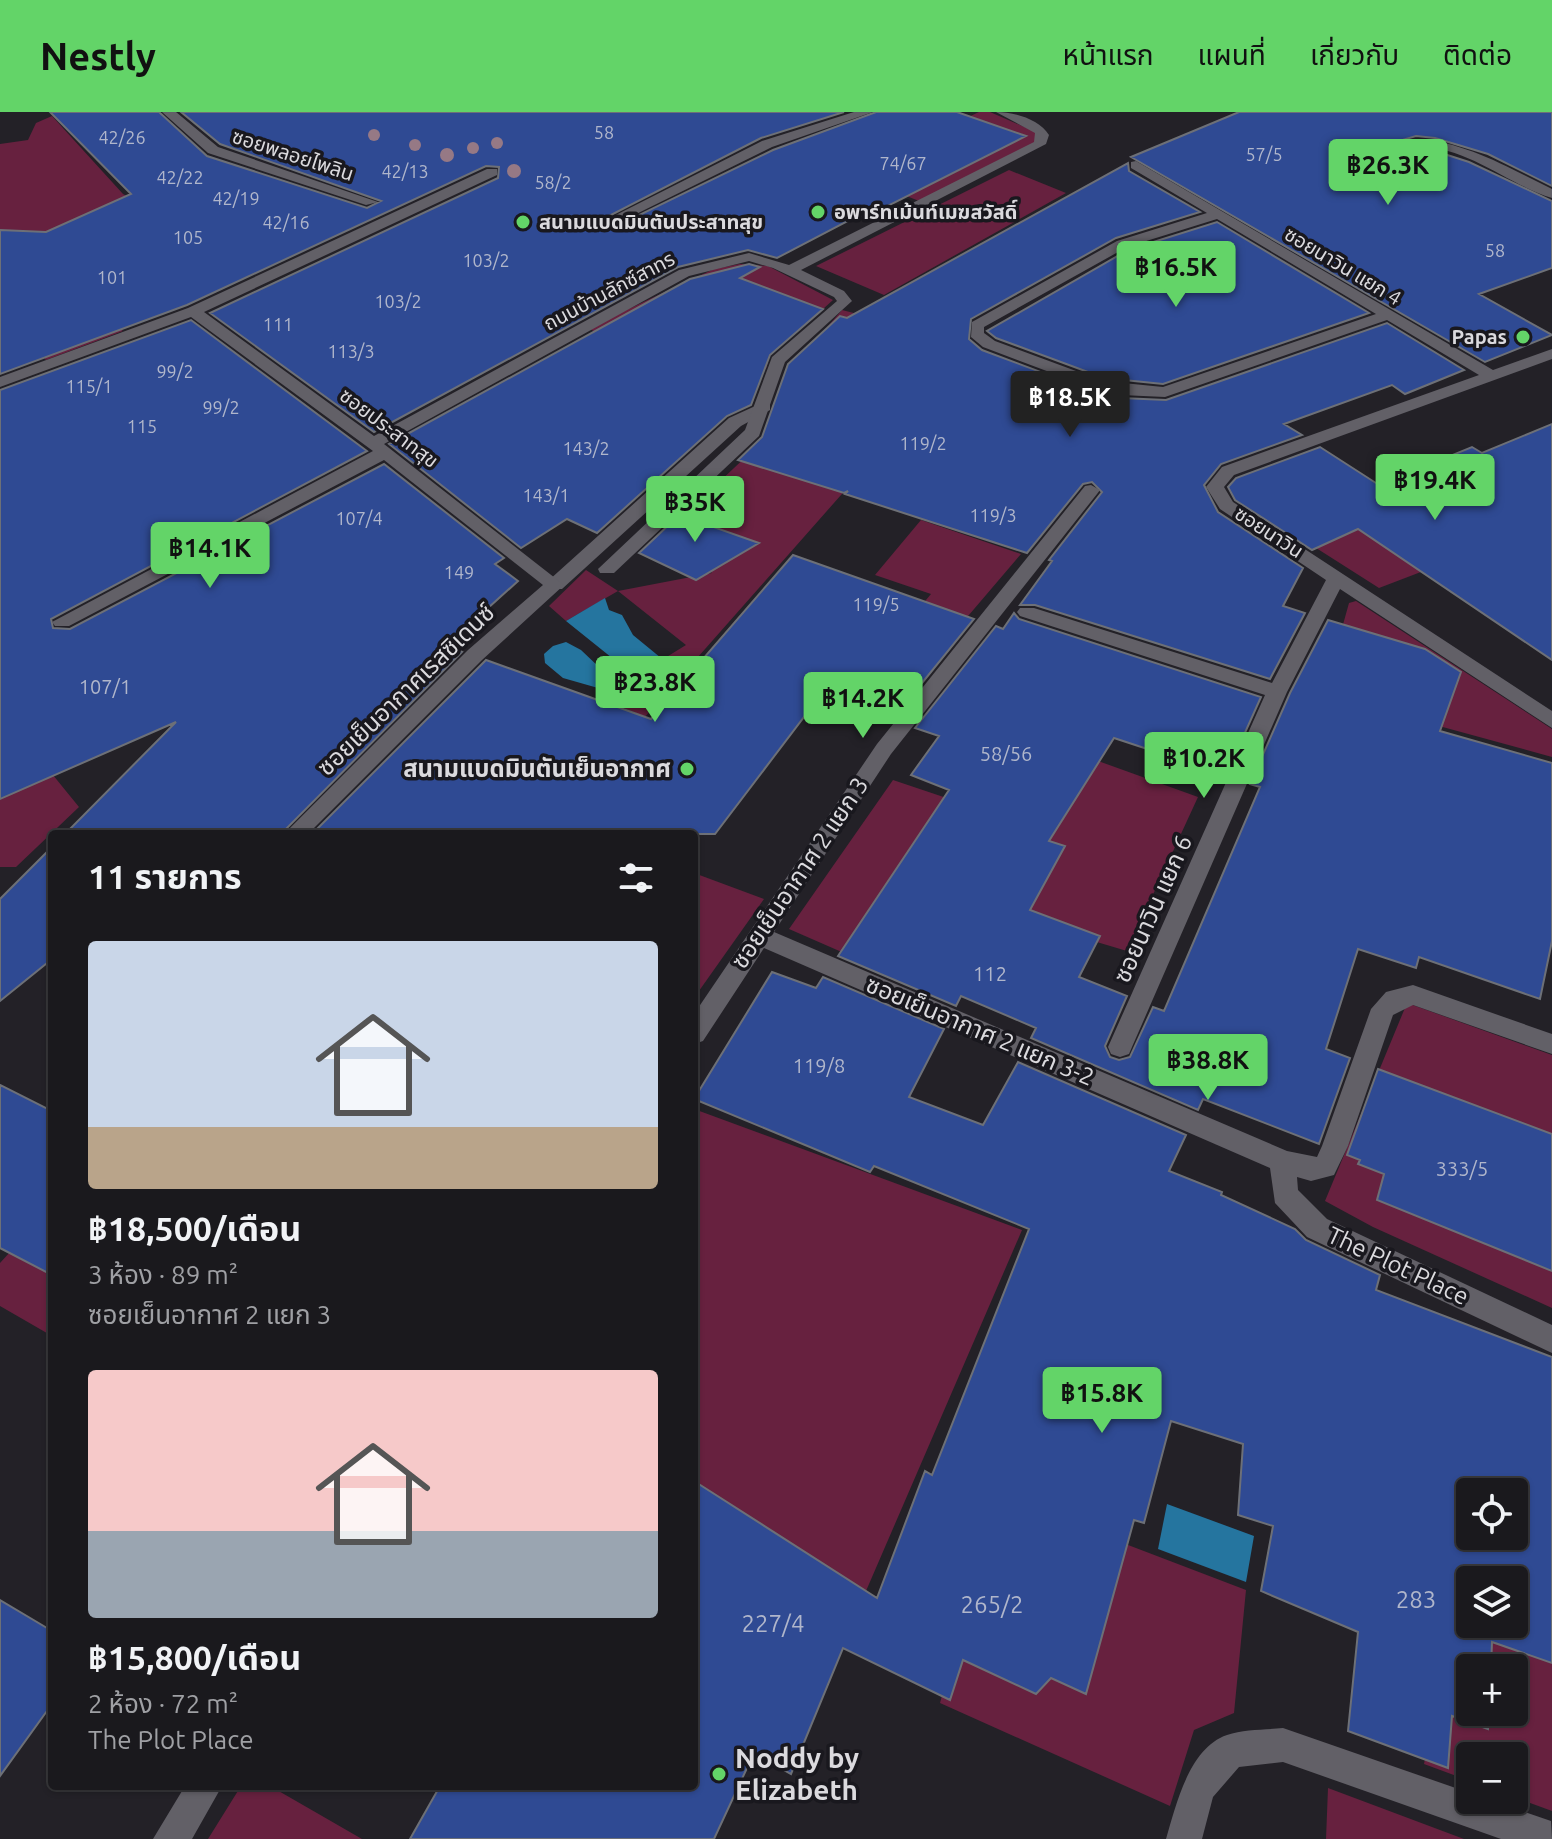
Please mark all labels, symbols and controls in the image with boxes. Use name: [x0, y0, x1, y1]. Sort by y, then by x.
text: Nestly: [40, 35, 156, 77]
text: หน้าแรก: [1063, 39, 1154, 70]
text: แผนที่: [1198, 39, 1266, 70]
text: เกี่ยวกับ: [1310, 39, 1399, 70]
text: ติดต่อ: [1443, 39, 1512, 70]
house number: 58: [594, 122, 614, 142]
street label: ซอยพลอยไพลิน: [229, 124, 357, 185]
house number: 42/26: [98, 127, 146, 147]
pin: ฿26.3K: [1323, 139, 1453, 207]
house number: 57/5: [1245, 144, 1283, 164]
text: ฿26.3K: [1347, 150, 1429, 179]
house number: 74/67: [879, 153, 927, 173]
house number: 42/13: [381, 161, 429, 181]
house number: 42/22: [156, 167, 204, 187]
house number: 58/2: [534, 172, 572, 192]
house number: 42/19: [212, 188, 260, 208]
place label: อพาร์ทเม้นท์เมฆสวัสดิ์: [834, 199, 1018, 223]
marker: อพาร์ทเม้นท์เมฆสวัสดิ์: [809, 203, 827, 221]
place label: สนามแบดมินตันประสาทสุข: [539, 210, 763, 234]
house number: 42/16: [262, 212, 310, 232]
marker: สนามแบดมินตันประสาทสุข: [514, 213, 532, 231]
street label: ซอยนาวิน แยก 4: [1281, 222, 1406, 309]
house number: 105: [173, 227, 203, 247]
house number: 58: [1485, 240, 1505, 260]
pin: ฿16.5K: [1111, 241, 1241, 309]
street label: ถนนบ้านลักซ์สาทร: [539, 246, 678, 335]
house number: 103/2: [462, 250, 510, 270]
text: ฿16.5K: [1135, 252, 1217, 281]
house number: 101: [97, 267, 127, 287]
house number: 103/2: [374, 291, 422, 311]
house number: 111: [263, 314, 293, 334]
place label: Papas: [1452, 325, 1507, 348]
marker: Papas: [1514, 328, 1532, 346]
house number: 113/3: [327, 341, 375, 361]
house number: 99/2: [156, 361, 194, 381]
pin: ฿18.5K: [1005, 371, 1135, 439]
house number: 115/1: [65, 376, 113, 396]
text: ฿18.5K: [1029, 382, 1111, 411]
street label: ซอยประสาทสุข: [335, 383, 443, 473]
house number: 99/2: [202, 397, 240, 417]
house number: 115: [127, 416, 157, 436]
house number: 119/2: [899, 433, 947, 453]
house number: 143/2: [562, 438, 610, 458]
pin: ฿19.4K: [1370, 454, 1500, 522]
text: ฿19.4K: [1394, 465, 1476, 494]
pin: ฿35K: [648, 476, 742, 544]
house number: 143/1: [522, 485, 570, 505]
text: ฿35K: [664, 487, 726, 516]
street label: ซอยนาวิน: [1231, 501, 1308, 562]
house number: 119/3: [969, 505, 1017, 525]
house number: 107/4: [335, 508, 383, 528]
pin: ฿14.1K: [145, 522, 275, 590]
text: ฿14.1K: [169, 533, 251, 562]
house number: 149: [444, 562, 474, 582]
house number: 119/5: [852, 594, 900, 614]
street label: ซอยเย็นอากาศเรสซิเดนซ์: [312, 598, 500, 781]
pin: ฿23.8K: [590, 656, 720, 724]
text: ฿23.8K: [614, 667, 696, 696]
pin: ฿14.2K: [798, 672, 928, 740]
house number: 107/1: [79, 675, 131, 698]
text: ฿14.2K: [822, 683, 904, 712]
pin: ฿10.2K: [1139, 732, 1269, 800]
house number: 58/56: [980, 742, 1032, 765]
text: ฿10.2K: [1163, 743, 1245, 772]
place label: สนามแบดมินตันเย็นอากาศ: [403, 755, 671, 782]
marker: สนามแบดมินตันเย็นอากาศ: [678, 760, 696, 778]
street label: ซอยเย็นอากาศ 2 แยก 3: [726, 772, 874, 973]
street label: ซอยนาวิน แยก 6: [1108, 831, 1197, 987]
icon: filters: [614, 856, 658, 900]
text: 11 รายการ: [88, 857, 242, 895]
house number: 112: [973, 962, 1007, 985]
street label: ซอยเย็นอากาศ 2 แยก 3-2: [862, 970, 1098, 1091]
icon: home: [301, 993, 445, 1137]
pin: ฿38.8K: [1143, 1034, 1273, 1102]
text: ฿38.8K: [1167, 1045, 1249, 1074]
house number: 119/8: [793, 1054, 845, 1077]
house number: 333/5: [1436, 1157, 1488, 1180]
text: ฿18,500/เดือน: [88, 1209, 301, 1247]
street label: The Plot Place: [1323, 1221, 1473, 1310]
text: 3 ห้อง · 89 m²: [88, 1260, 238, 1289]
text: ซอยเย็นอากาศ 2 แยก 3: [88, 1300, 331, 1329]
pin: ฿15.8K: [1037, 1367, 1167, 1435]
text: ฿15.8K: [1061, 1378, 1143, 1407]
icon: home: [301, 1422, 445, 1566]
map controls: [1456, 1478, 1528, 1814]
button: locate: [1456, 1478, 1528, 1550]
button: layers: [1456, 1566, 1528, 1638]
house number: 283: [1396, 1586, 1436, 1613]
house number: 265/2: [961, 1591, 1023, 1618]
house number: 227/4: [742, 1610, 804, 1637]
text: ฿15,800/เดือน: [88, 1638, 301, 1676]
button: +: [1456, 1654, 1528, 1726]
text: 2 ห้อง · 72 m²: [88, 1689, 238, 1718]
text: The Plot Place: [88, 1725, 254, 1754]
place label: Noddy by Elizabeth: [735, 1742, 859, 1805]
button: −: [1456, 1742, 1528, 1814]
marker: Noddy by Elizabeth: [710, 1765, 728, 1783]

